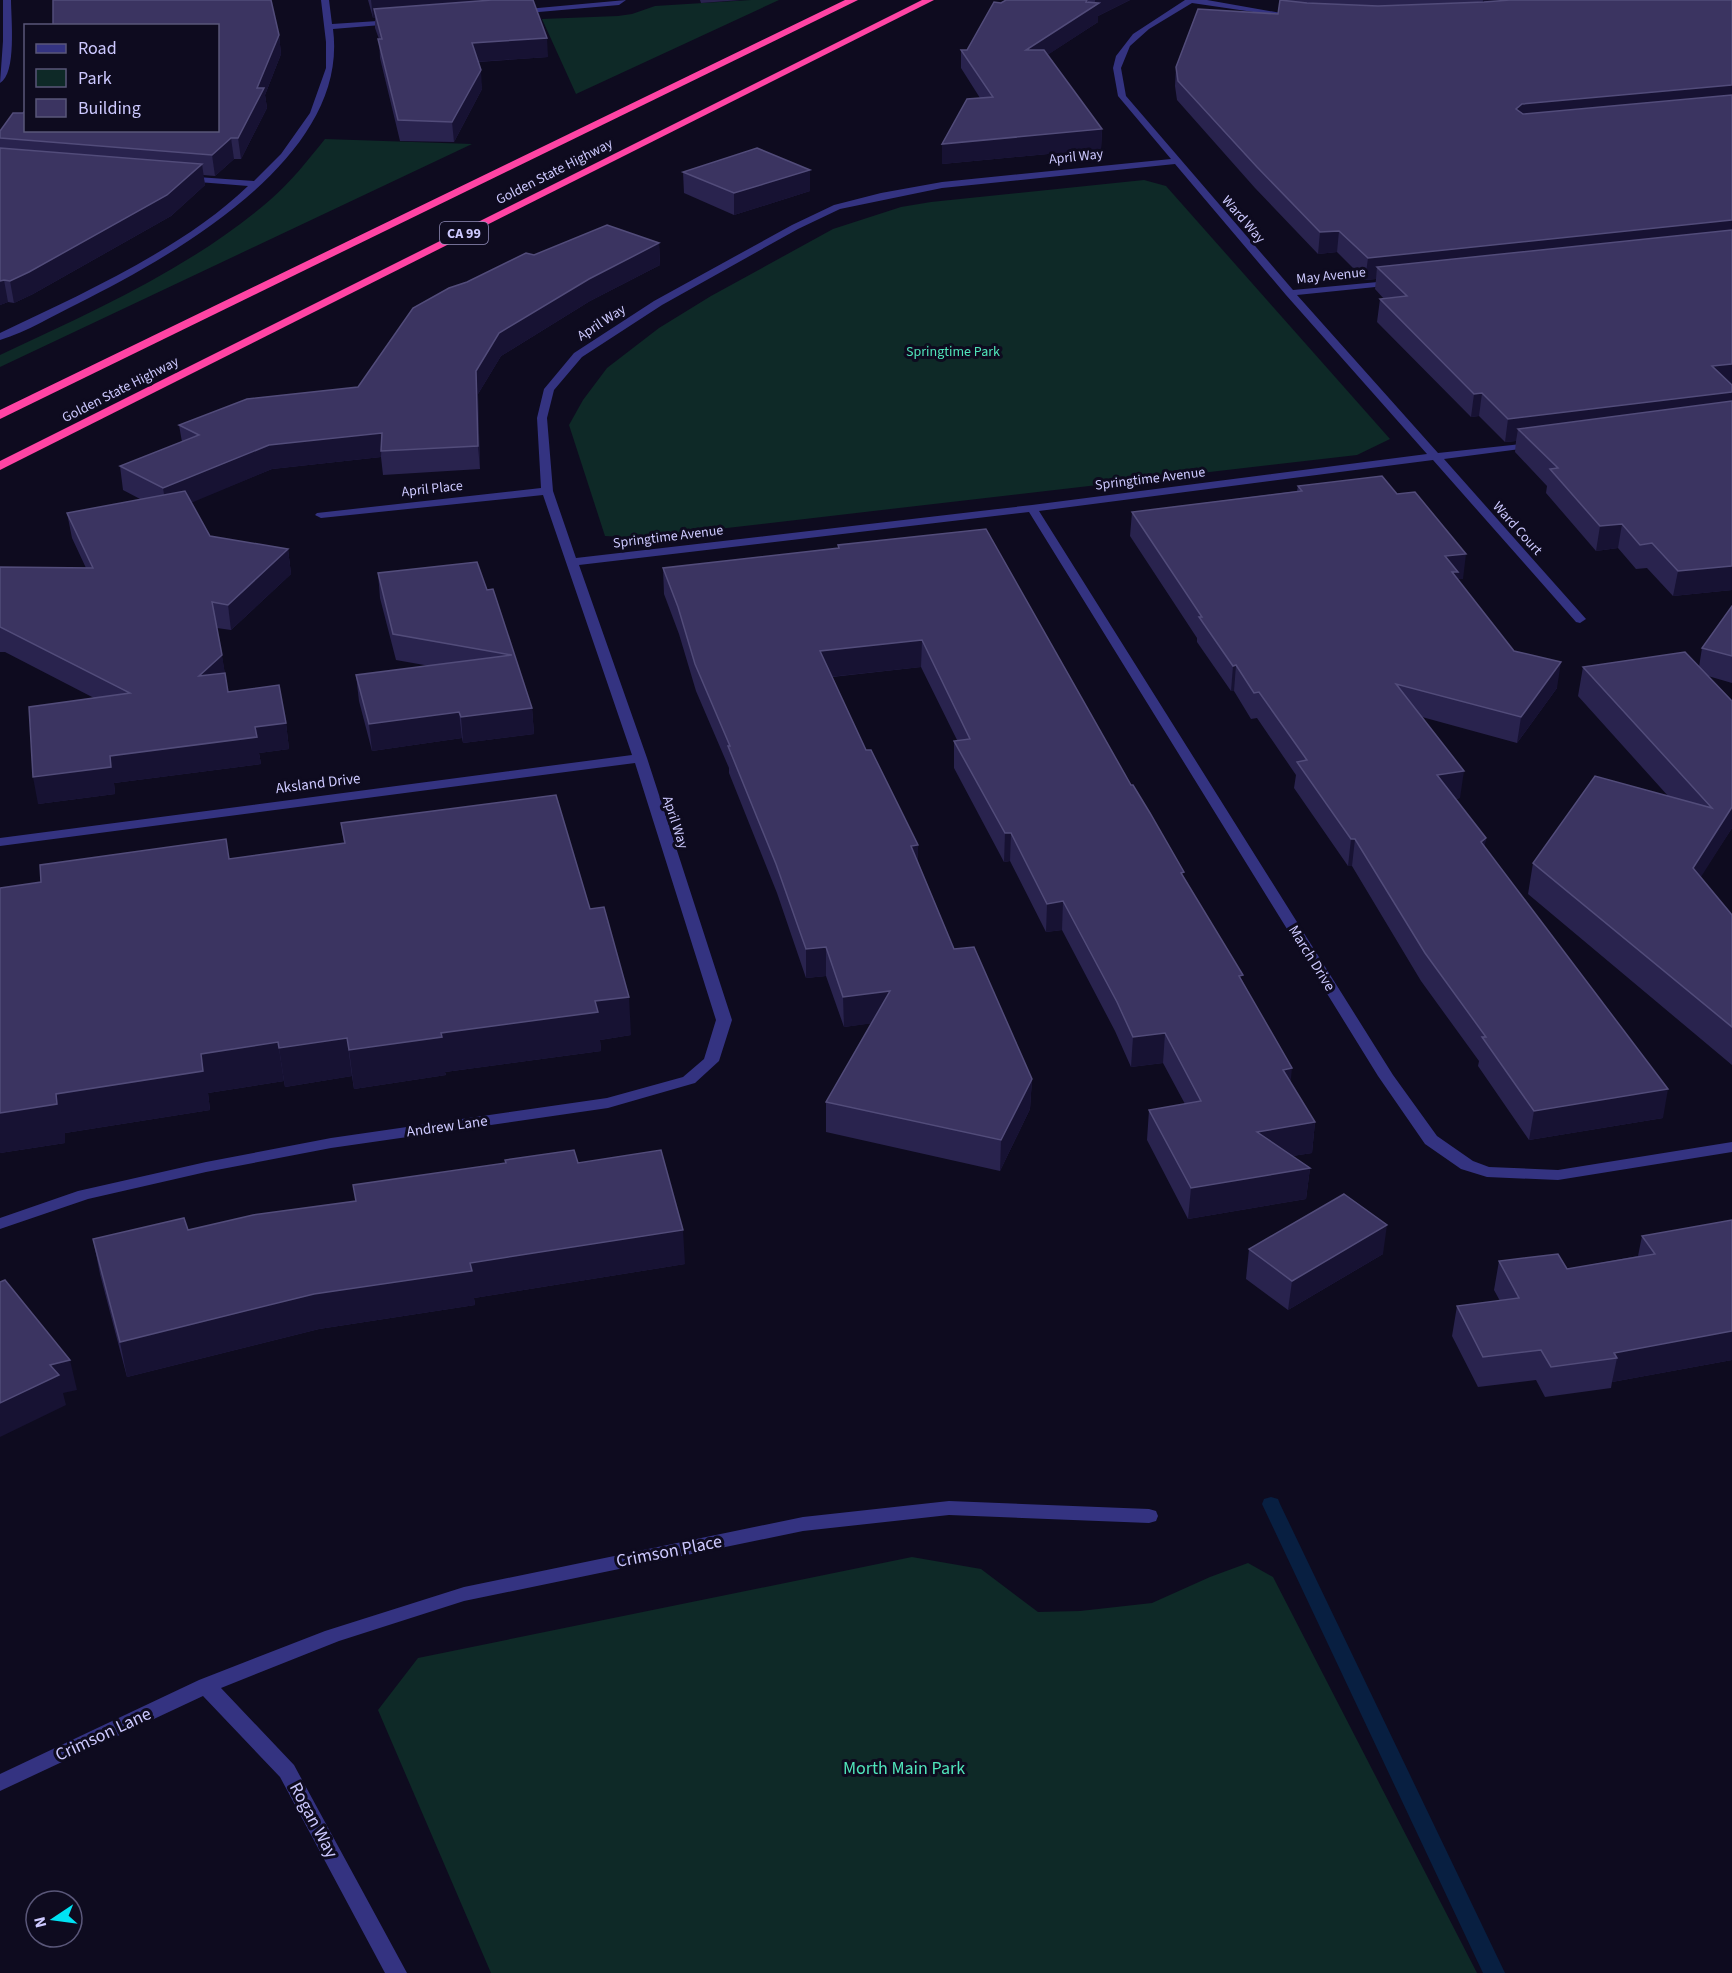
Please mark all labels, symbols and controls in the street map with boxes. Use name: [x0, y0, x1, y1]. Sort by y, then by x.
legend: [24, 24, 219, 132]
text: Road: [78, 36, 117, 61]
text: Park: [78, 66, 112, 91]
text: Building: [78, 96, 141, 121]
street label: Golden State Highway: [493, 134, 617, 210]
street label: April Way: [1048, 144, 1105, 170]
street label: Ward Way: [1217, 191, 1270, 248]
road number: CA 99: [440, 222, 488, 244]
street label: May Avenue: [1295, 262, 1367, 290]
street label: April Way: [573, 299, 630, 346]
park label: Springtime Park: [906, 342, 1000, 362]
street label: Golden State Highway: [59, 352, 183, 428]
street label: Springtime Avenue: [1094, 462, 1206, 496]
street label: April Place: [400, 476, 464, 502]
street label: Ward Court: [1488, 497, 1547, 560]
street label: Springtime Avenue: [612, 520, 724, 554]
street label: Aksland Drive: [274, 768, 362, 799]
street label: April Way: [657, 793, 693, 852]
street label: March Drive: [1283, 921, 1340, 995]
street label: Andrew Lane: [405, 1110, 489, 1143]
street label: Crimson Place: [614, 1529, 724, 1574]
street label: Crimson Lane: [51, 1701, 155, 1768]
park label: Morth Main Park: [843, 1756, 965, 1781]
street label: Rogan Way: [283, 1778, 344, 1863]
north arrow: [24, 1889, 84, 1949]
text: N: [28, 1914, 52, 1930]

